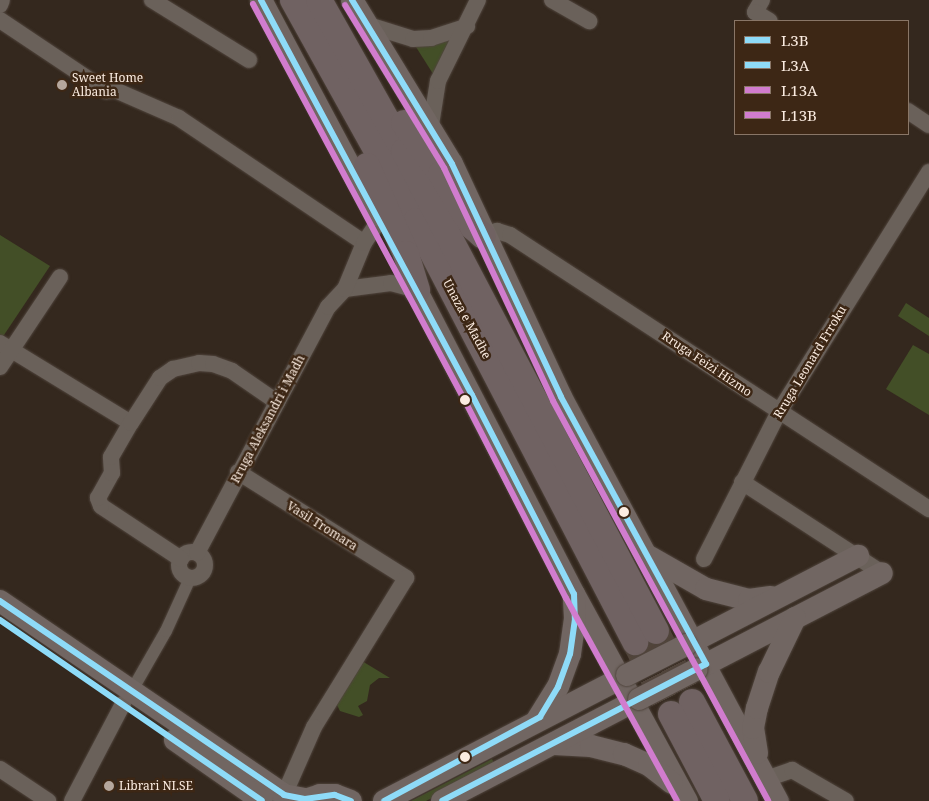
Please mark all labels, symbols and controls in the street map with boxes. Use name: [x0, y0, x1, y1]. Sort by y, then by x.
legend: [734, 20, 909, 135]
text: L3B: [781, 30, 809, 50]
text: L3A: [781, 55, 809, 75]
place label: Sweet Home Albania: [72, 71, 143, 99]
marker: Sweet Home Albania: [56, 79, 68, 91]
text: L13A: [781, 80, 818, 100]
text: L13B: [781, 105, 817, 125]
street label: Unaza e Madhe: [440, 277, 494, 361]
street label: Rruga Leonard Frroku: [771, 303, 849, 421]
street label: Rruga Feizi Hizmo: [659, 329, 755, 399]
street label: Rruga Aleksandri i Madh: [228, 353, 308, 485]
unlabelled marker: [460, 395, 470, 405]
street label: Vasil Tromara: [284, 499, 360, 553]
unlabelled marker: [619, 507, 629, 517]
unlabelled marker: [460, 752, 470, 762]
place label: Librari NI.SE: [119, 779, 193, 793]
marker: Librari NI.SE: [103, 780, 115, 792]

